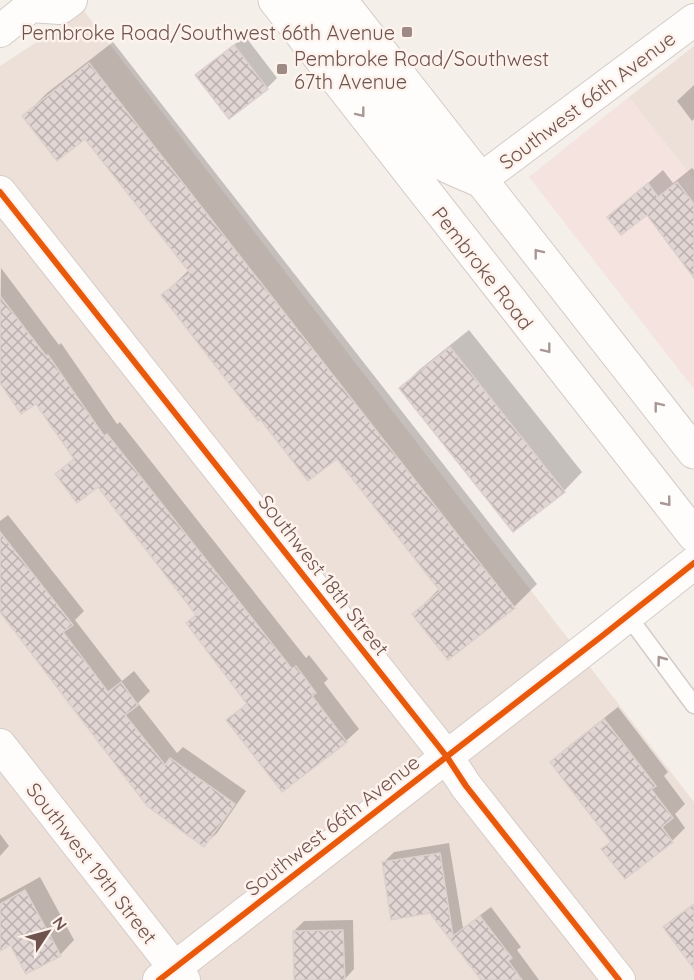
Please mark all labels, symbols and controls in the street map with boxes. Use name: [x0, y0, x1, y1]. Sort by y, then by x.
place label: Pembroke Road/Southwest 66th Avenue: [21, 20, 395, 45]
marker: Pembroke Road/Southwest 66th Avenue: [400, 25, 414, 39]
street label: Southwest 66th Avenue: [494, 26, 680, 174]
place label: Pembroke Road/Southwest 67th Avenue: [294, 46, 549, 94]
marker: Pembroke Road/Southwest 67th Avenue: [275, 62, 289, 76]
one-way arrow: [354, 106, 365, 117]
street label: Pembroke Road: [427, 201, 539, 335]
one-way arrow: [535, 248, 546, 259]
one-way arrow: [539, 342, 550, 353]
one-way arrow: [654, 402, 665, 413]
street label: Southwest 18th Street: [253, 490, 395, 661]
one-way arrow: [660, 495, 671, 506]
one-way arrow: [657, 656, 668, 667]
street label: Southwest 66th Avenue: [240, 749, 424, 901]
street label: Southwest 19th Street: [21, 777, 163, 949]
north arrow: [18, 902, 78, 962]
text: N: [49, 913, 72, 934]

